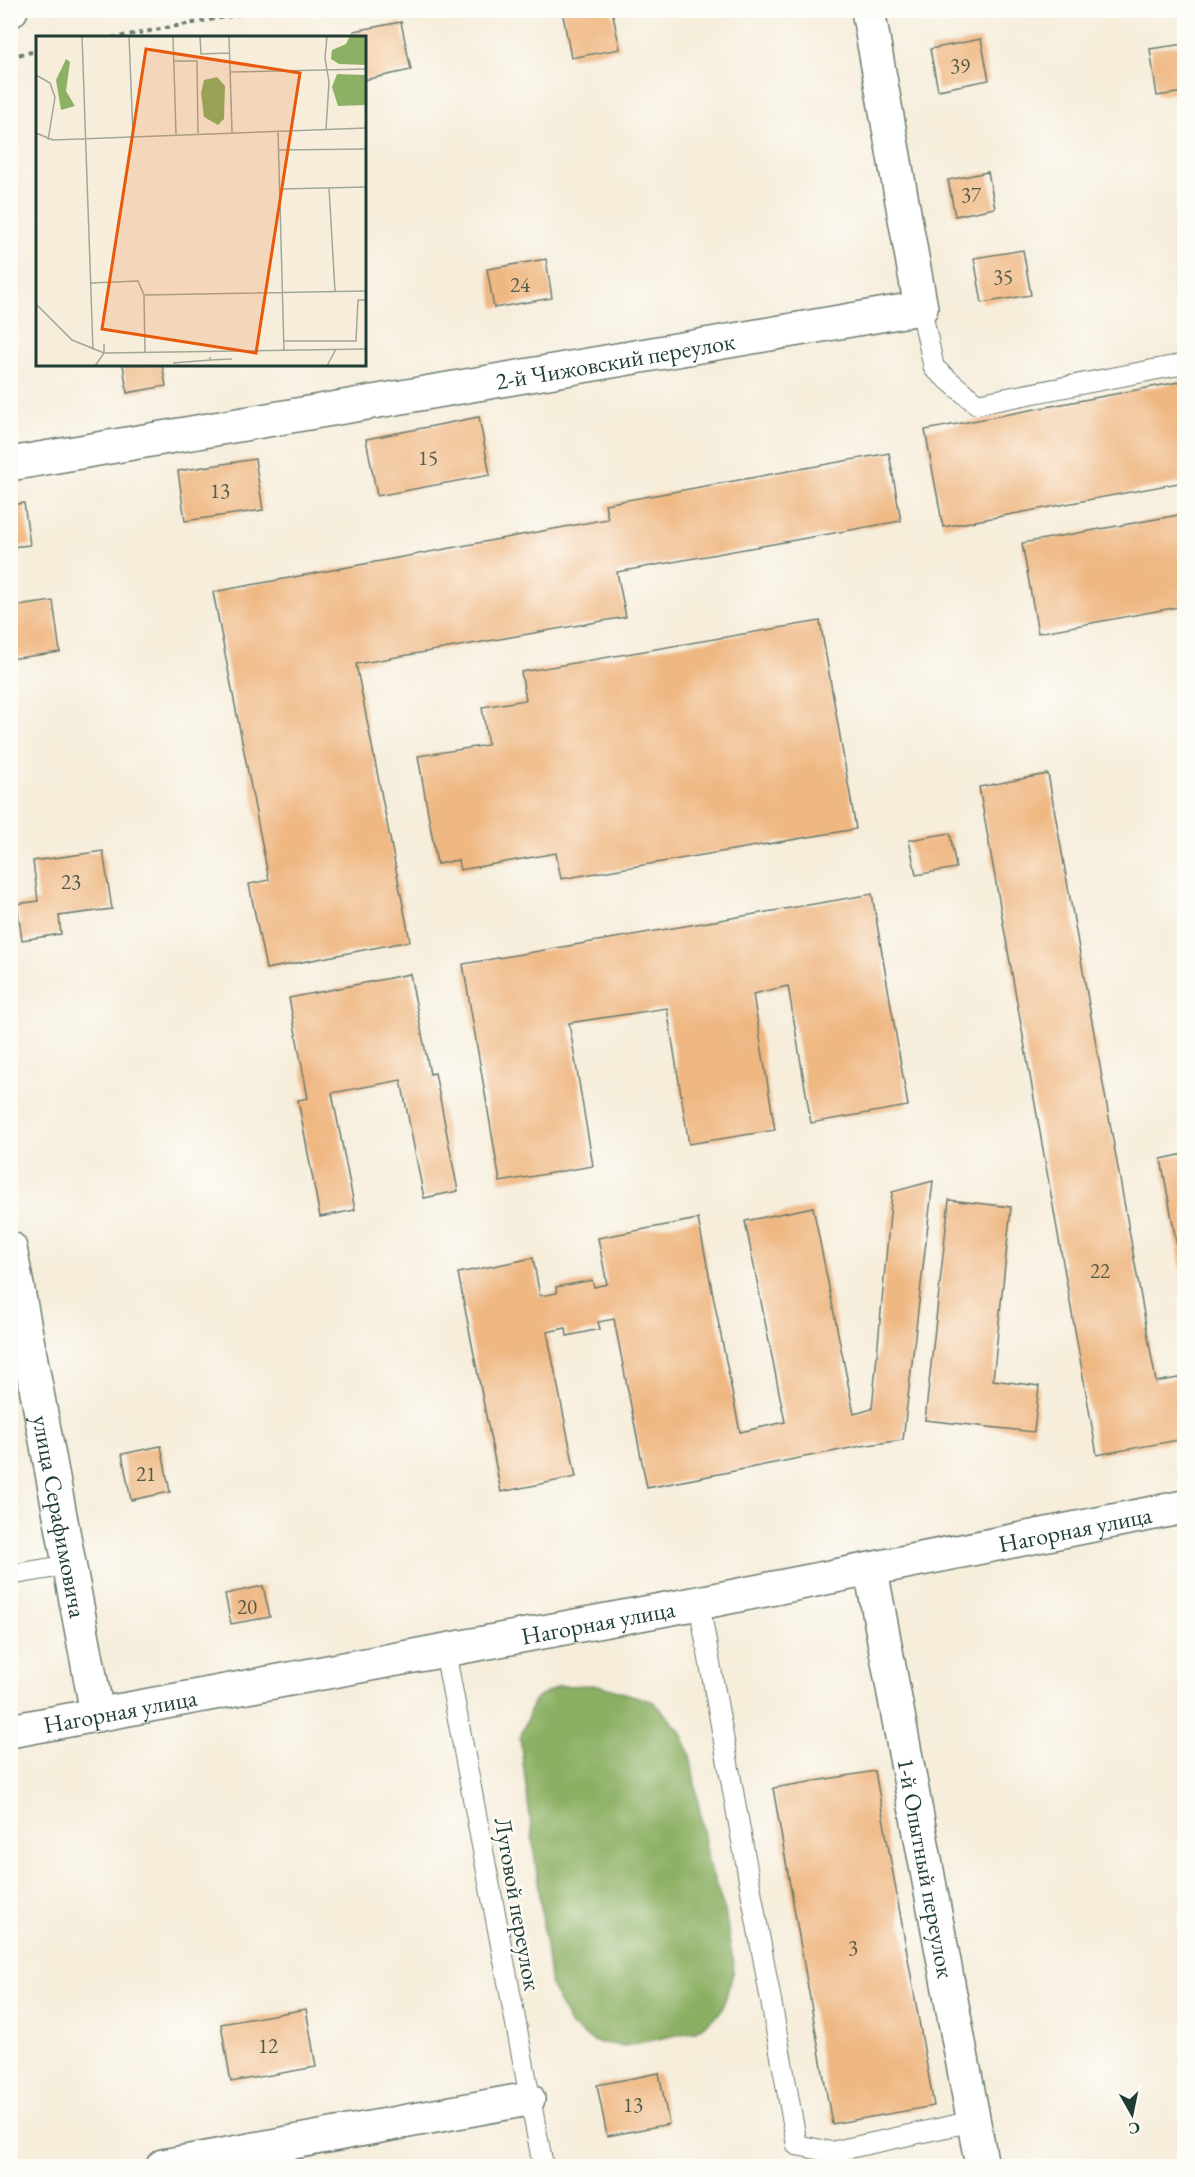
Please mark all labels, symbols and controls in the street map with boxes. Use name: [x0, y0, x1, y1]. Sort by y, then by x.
inset map: [36, 36, 366, 366]
house number: 39: [950, 52, 970, 79]
house number: 37: [961, 181, 982, 208]
house number: 35: [993, 263, 1013, 290]
house number: 24: [510, 271, 531, 298]
street label: 2-й Чижовский переулок: [493, 325, 738, 396]
house number: 15: [418, 444, 438, 471]
house number: 13: [210, 477, 230, 504]
house number: 23: [61, 868, 81, 895]
house number: 22: [1090, 1257, 1110, 1284]
street label: улица Серафимовича: [26, 1412, 94, 1621]
house number: 21: [136, 1460, 156, 1487]
street label: Нагорная улица: [996, 1498, 1155, 1559]
street label: Нагорная улица: [519, 1592, 678, 1651]
house number: 20: [237, 1593, 257, 1620]
street label: Нагорная улица: [41, 1681, 200, 1740]
street label: 1-й Опытный переулок: [891, 1755, 962, 1981]
street label: Луговой переулок: [487, 1815, 549, 1994]
house number: 3: [848, 1934, 858, 1961]
house number: 12: [258, 2032, 278, 2059]
north arrow: [1102, 2084, 1162, 2144]
house number: 13: [623, 2091, 643, 2118]
text: С: [1127, 2117, 1142, 2140]

